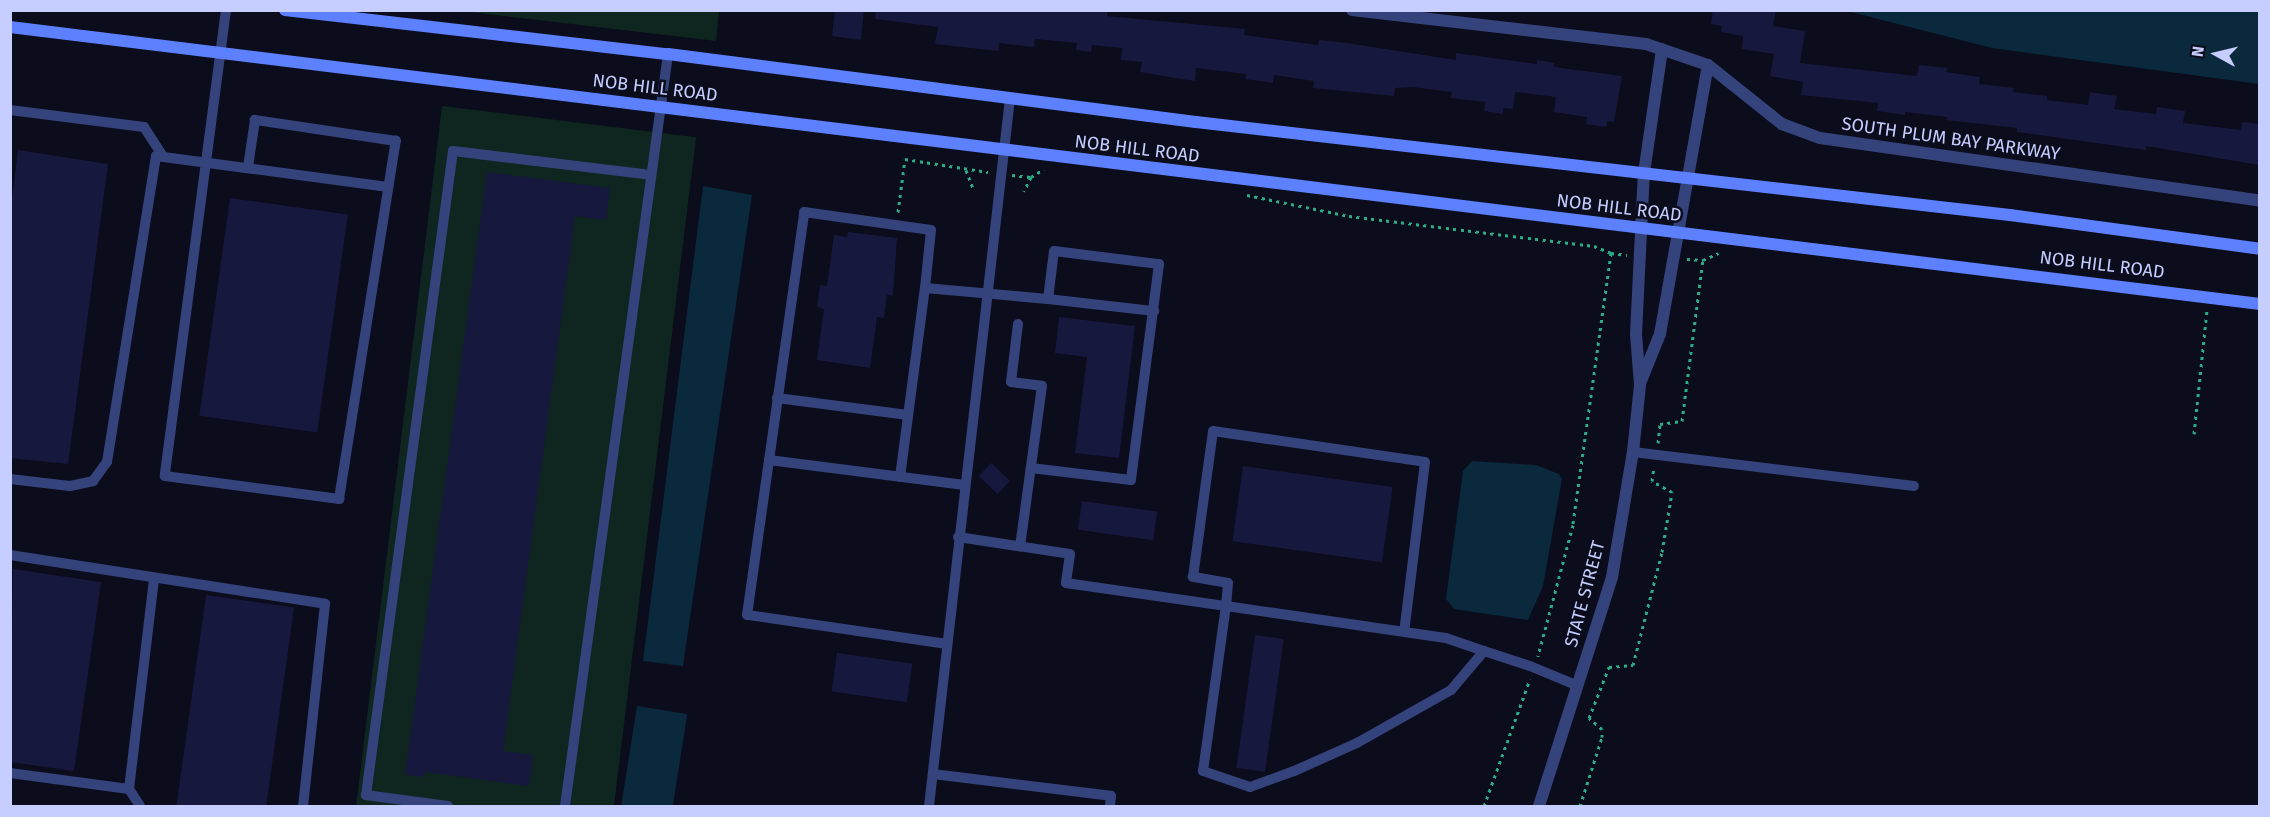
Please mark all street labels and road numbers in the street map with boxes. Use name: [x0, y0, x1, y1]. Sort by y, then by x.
street label: NOB HILL ROAD: [591, 70, 719, 106]
street label: SOUTH PLUM BAY PARKWAY: [1840, 113, 2062, 165]
street label: NOB HILL ROAD: [1073, 131, 1201, 167]
street label: NOB HILL ROAD: [1555, 190, 1683, 226]
street label: NOB HILL ROAD: [2038, 247, 2166, 283]
street label: STATE STREET: [1560, 539, 1610, 649]

